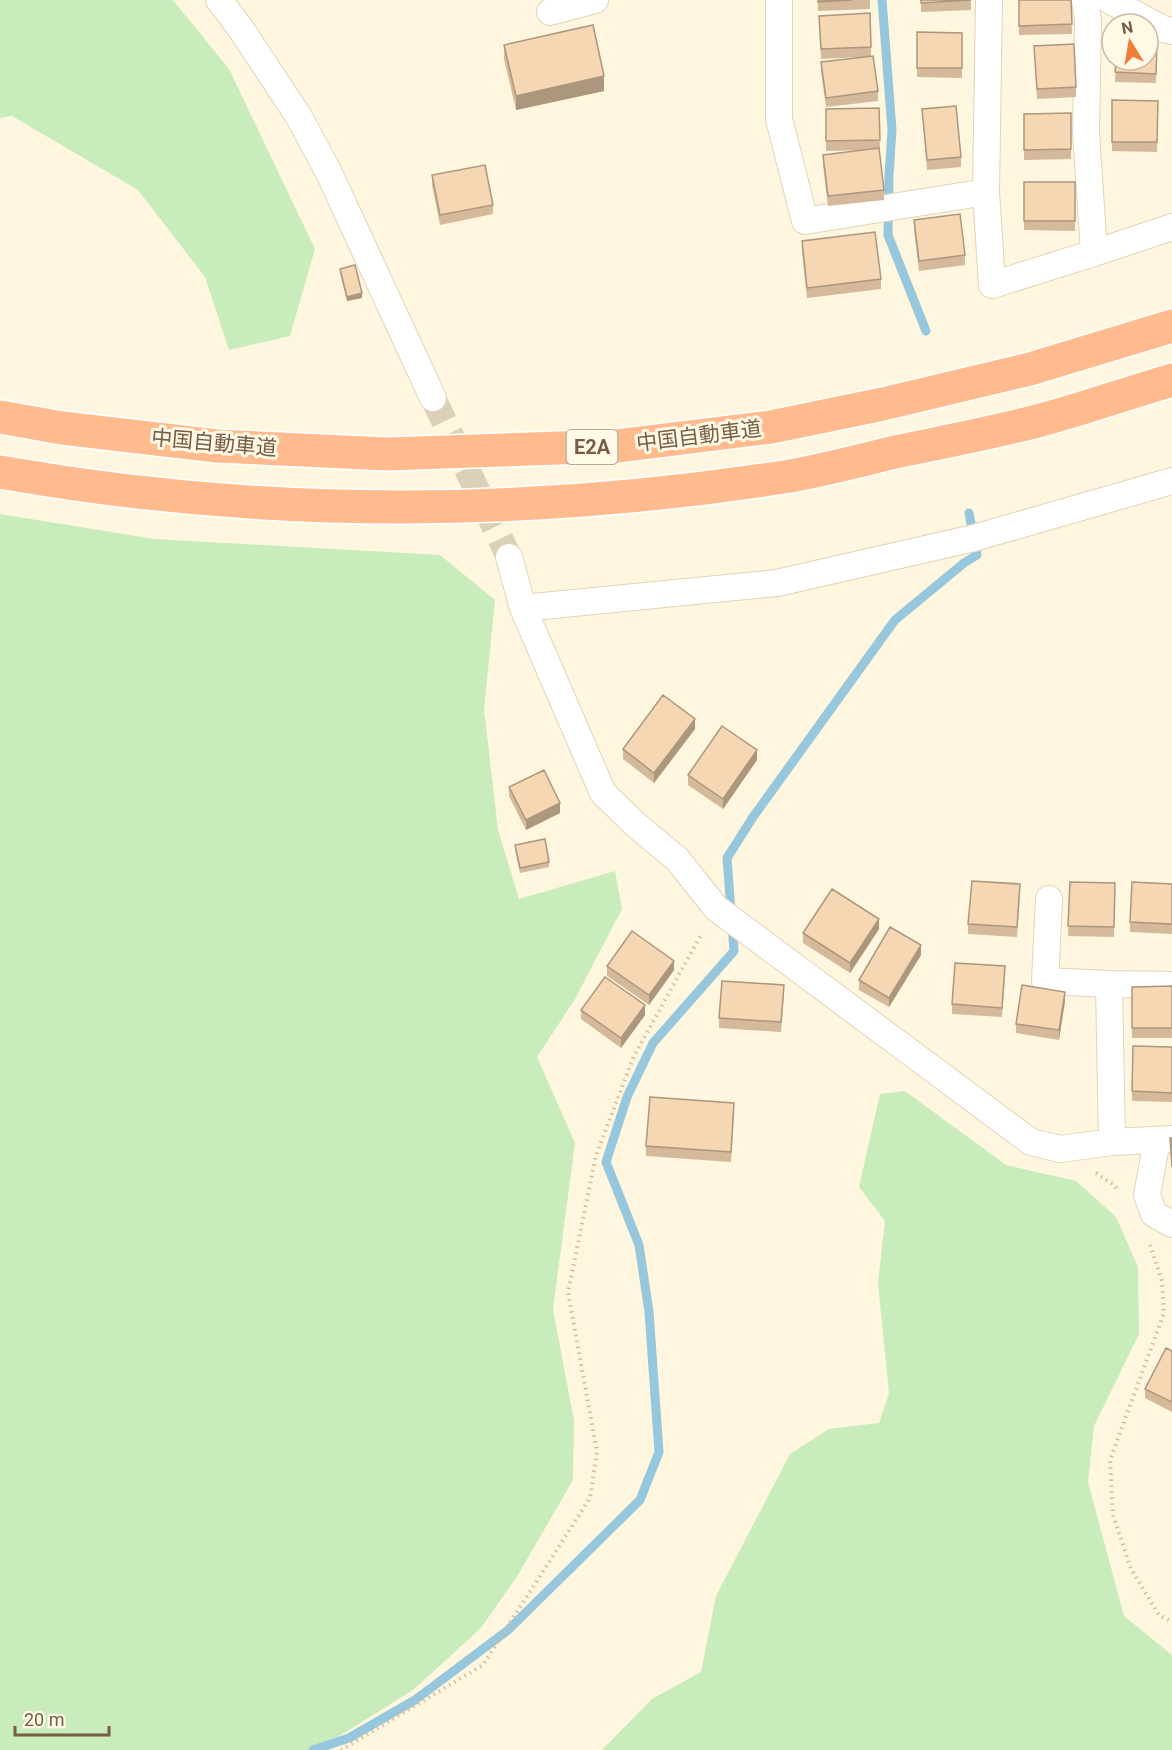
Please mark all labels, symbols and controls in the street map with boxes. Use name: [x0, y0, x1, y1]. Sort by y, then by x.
north arrow: [1100, 12, 1160, 72]
text: N: [1120, 17, 1135, 38]
street label: 中国自動車道: [635, 416, 763, 456]
street label: 中国自動車道: [150, 426, 278, 460]
road number: E2A: [566, 430, 618, 464]
scale bar: [15, 1699, 110, 1737]
text: 20 m: [24, 1709, 64, 1730]

